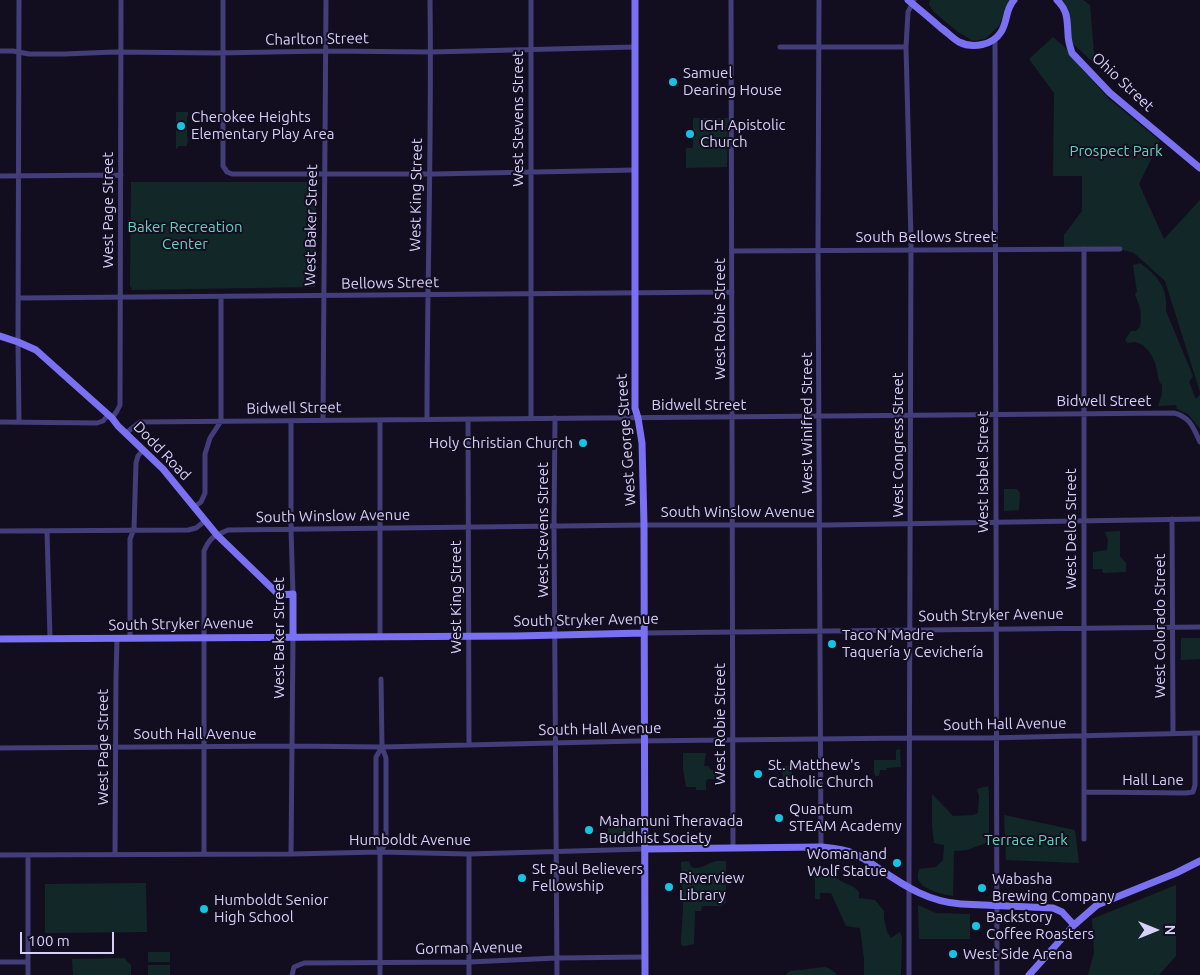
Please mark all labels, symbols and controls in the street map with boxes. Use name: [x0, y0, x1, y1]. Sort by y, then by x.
street label: Charlton Street: [265, 29, 369, 49]
street label: Ohio Street: [1088, 49, 1158, 115]
street label: West Stevens Street: [509, 51, 527, 187]
place label: Samuel Dearing House: [683, 64, 782, 99]
marker: Samuel Dearing House: [667, 76, 679, 88]
place label: Cherokee Heights Elementary Play Area: [191, 108, 334, 143]
place label: IGH Apistolic Church: [700, 116, 786, 151]
marker: Cherokee Heights Elementary Play Area: [175, 120, 187, 132]
marker: IGH Apistolic Church: [684, 128, 696, 140]
street label: West King Street: [406, 138, 426, 252]
park label: Prospect Park: [1069, 142, 1163, 160]
street label: West Page Street: [99, 152, 117, 268]
street label: West Baker Street: [301, 164, 321, 286]
park label: Baker Recreation Center: [127, 218, 243, 253]
street label: South Bellows Street: [856, 228, 996, 246]
street label: West Robie Street: [711, 258, 729, 380]
street label: Bellows Street: [341, 273, 439, 293]
street label: West Winifred Street: [798, 352, 816, 494]
street label: West Congress Street: [889, 372, 907, 518]
street label: West George Street: [612, 373, 640, 507]
street label: Bidwell Street: [1056, 392, 1152, 410]
street label: Bidwell Street: [651, 396, 747, 414]
street label: Bidwell Street: [246, 398, 342, 418]
street label: West Isabel Street: [974, 411, 992, 533]
street label: Dodd Road: [130, 418, 194, 484]
place label: Holy Christian Church: [429, 434, 573, 452]
marker: Holy Christian Church: [577, 437, 589, 449]
street label: West Stevens Street: [534, 462, 552, 598]
street label: West Delos Street: [1062, 468, 1080, 590]
street label: South Winslow Avenue: [661, 503, 815, 521]
street label: South Winslow Avenue: [256, 506, 410, 526]
street label: West King Street: [447, 540, 465, 654]
street label: West Colorado Street: [1151, 554, 1169, 698]
street label: West Baker Street: [270, 577, 288, 699]
street label: South Stryker Avenue: [918, 605, 1064, 625]
street label: South Stryker Avenue: [513, 610, 659, 630]
street label: South Stryker Avenue: [108, 614, 254, 634]
place label: Taco N Madre Taquería y Cevichería: [842, 626, 984, 661]
marker: Taco N Madre Taquería y Cevichería: [826, 638, 838, 650]
street label: West Robie Street: [711, 663, 729, 785]
street label: West Page Street: [94, 689, 112, 805]
street label: South Hall Avenue: [943, 714, 1067, 734]
street label: South Hall Avenue: [538, 719, 662, 739]
street label: South Hall Avenue: [133, 725, 257, 743]
place label: St. Matthew's Catholic Church: [768, 756, 874, 791]
marker: St. Matthew's Catholic Church: [752, 768, 764, 780]
street label: Hall Lane: [1122, 771, 1184, 789]
place label: Quantum STEAM Academy: [789, 800, 902, 835]
place label: Mahamuni Theravada Buddhist Society: [599, 812, 743, 847]
marker: Quantum STEAM Academy: [773, 812, 785, 824]
marker: Mahamuni Theravada Buddhist Society: [583, 824, 595, 836]
street label: Humboldt Avenue: [349, 831, 471, 849]
park label: Terrace Park: [984, 831, 1068, 849]
place label: Woman and Wolf Statue: [807, 845, 887, 880]
marker: Woman and Wolf Statue: [891, 857, 903, 869]
place label: St Paul Believers Fellowship: [532, 860, 643, 895]
place label: Riverview Library: [679, 869, 744, 904]
place label: Wabasha Brewing Company: [992, 870, 1114, 905]
marker: St Paul Believers Fellowship: [516, 872, 528, 884]
marker: Riverview Library: [663, 881, 675, 893]
marker: Wabasha Brewing Company: [976, 882, 988, 894]
place label: Humboldt Senior High School: [214, 891, 328, 926]
marker: Humboldt Senior High School: [198, 903, 210, 915]
north arrow: [1130, 905, 1180, 955]
place label: Backstory Coffee Roasters: [986, 908, 1094, 943]
marker: Backstory Coffee Roasters: [970, 920, 982, 932]
scale bar: [22, 922, 116, 954]
text: N: [1162, 925, 1178, 935]
text: 100 m: [28, 932, 70, 949]
street label: Gorman Avenue: [415, 938, 523, 958]
place label: West Side Arena: [963, 945, 1073, 963]
marker: West Side Arena: [947, 948, 959, 960]

